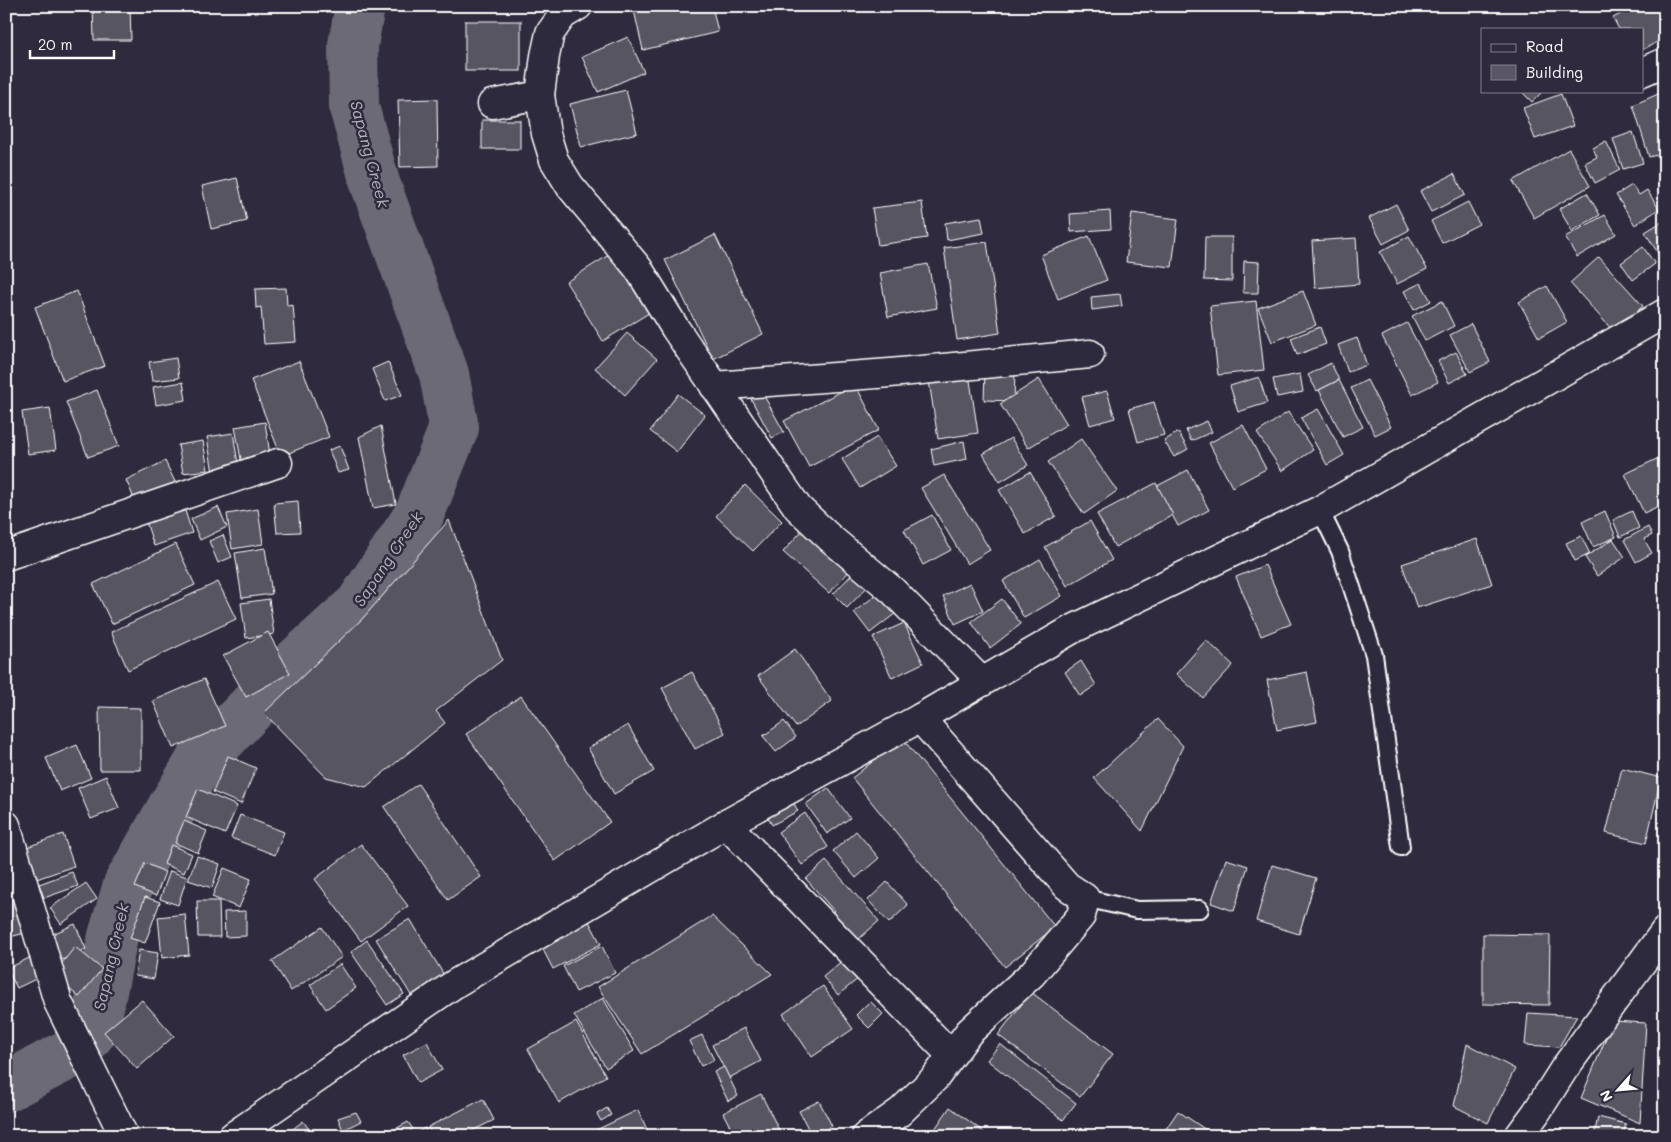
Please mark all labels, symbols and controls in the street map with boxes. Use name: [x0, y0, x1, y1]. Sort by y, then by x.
scale bar: [30, 28, 114, 60]
legend: [1481, 28, 1644, 92]
text: 20 m: [38, 34, 72, 54]
text: Road: [1526, 36, 1563, 56]
text: Building: [1526, 62, 1583, 82]
water label: Sapang Creek: [346, 98, 395, 210]
water label: Sapang Creek: [348, 507, 427, 610]
water label: Sapang Creek: [88, 901, 133, 1013]
north arrow: [1594, 1064, 1644, 1114]
text: N: [1595, 1087, 1617, 1105]

